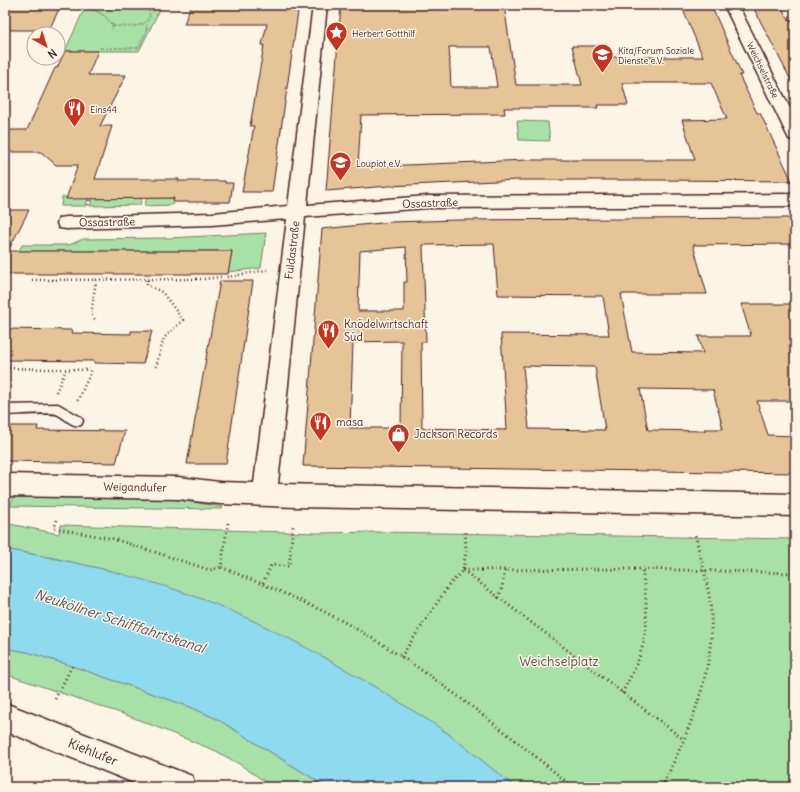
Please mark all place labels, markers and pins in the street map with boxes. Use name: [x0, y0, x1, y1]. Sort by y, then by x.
place icon: Herbert Gotthilf: [323, 20, 349, 53]
place label: Herbert Gotthilf: [352, 28, 416, 39]
school or university icon: Kita/Forum Soziale Dienste e.V.: [590, 42, 616, 75]
place label: Kita/Forum Soziale Dienste e.V.: [618, 45, 694, 66]
restaurant icon: Eins44: [62, 96, 88, 129]
place label: Eins44: [90, 104, 117, 115]
school or university icon: Loupiot e.V.: [327, 150, 353, 183]
place label: Loupiot e.V.: [356, 158, 402, 169]
restaurant icon: Knödelwirtschaft Süd: [316, 317, 342, 350]
place label: Knödelwirtschaft Süd: [344, 317, 428, 344]
restaurant icon: masa: [307, 409, 333, 442]
place label: masa: [336, 415, 363, 429]
shop icon: Jackson Records: [385, 421, 411, 454]
place label: Jackson Records: [414, 427, 497, 441]

